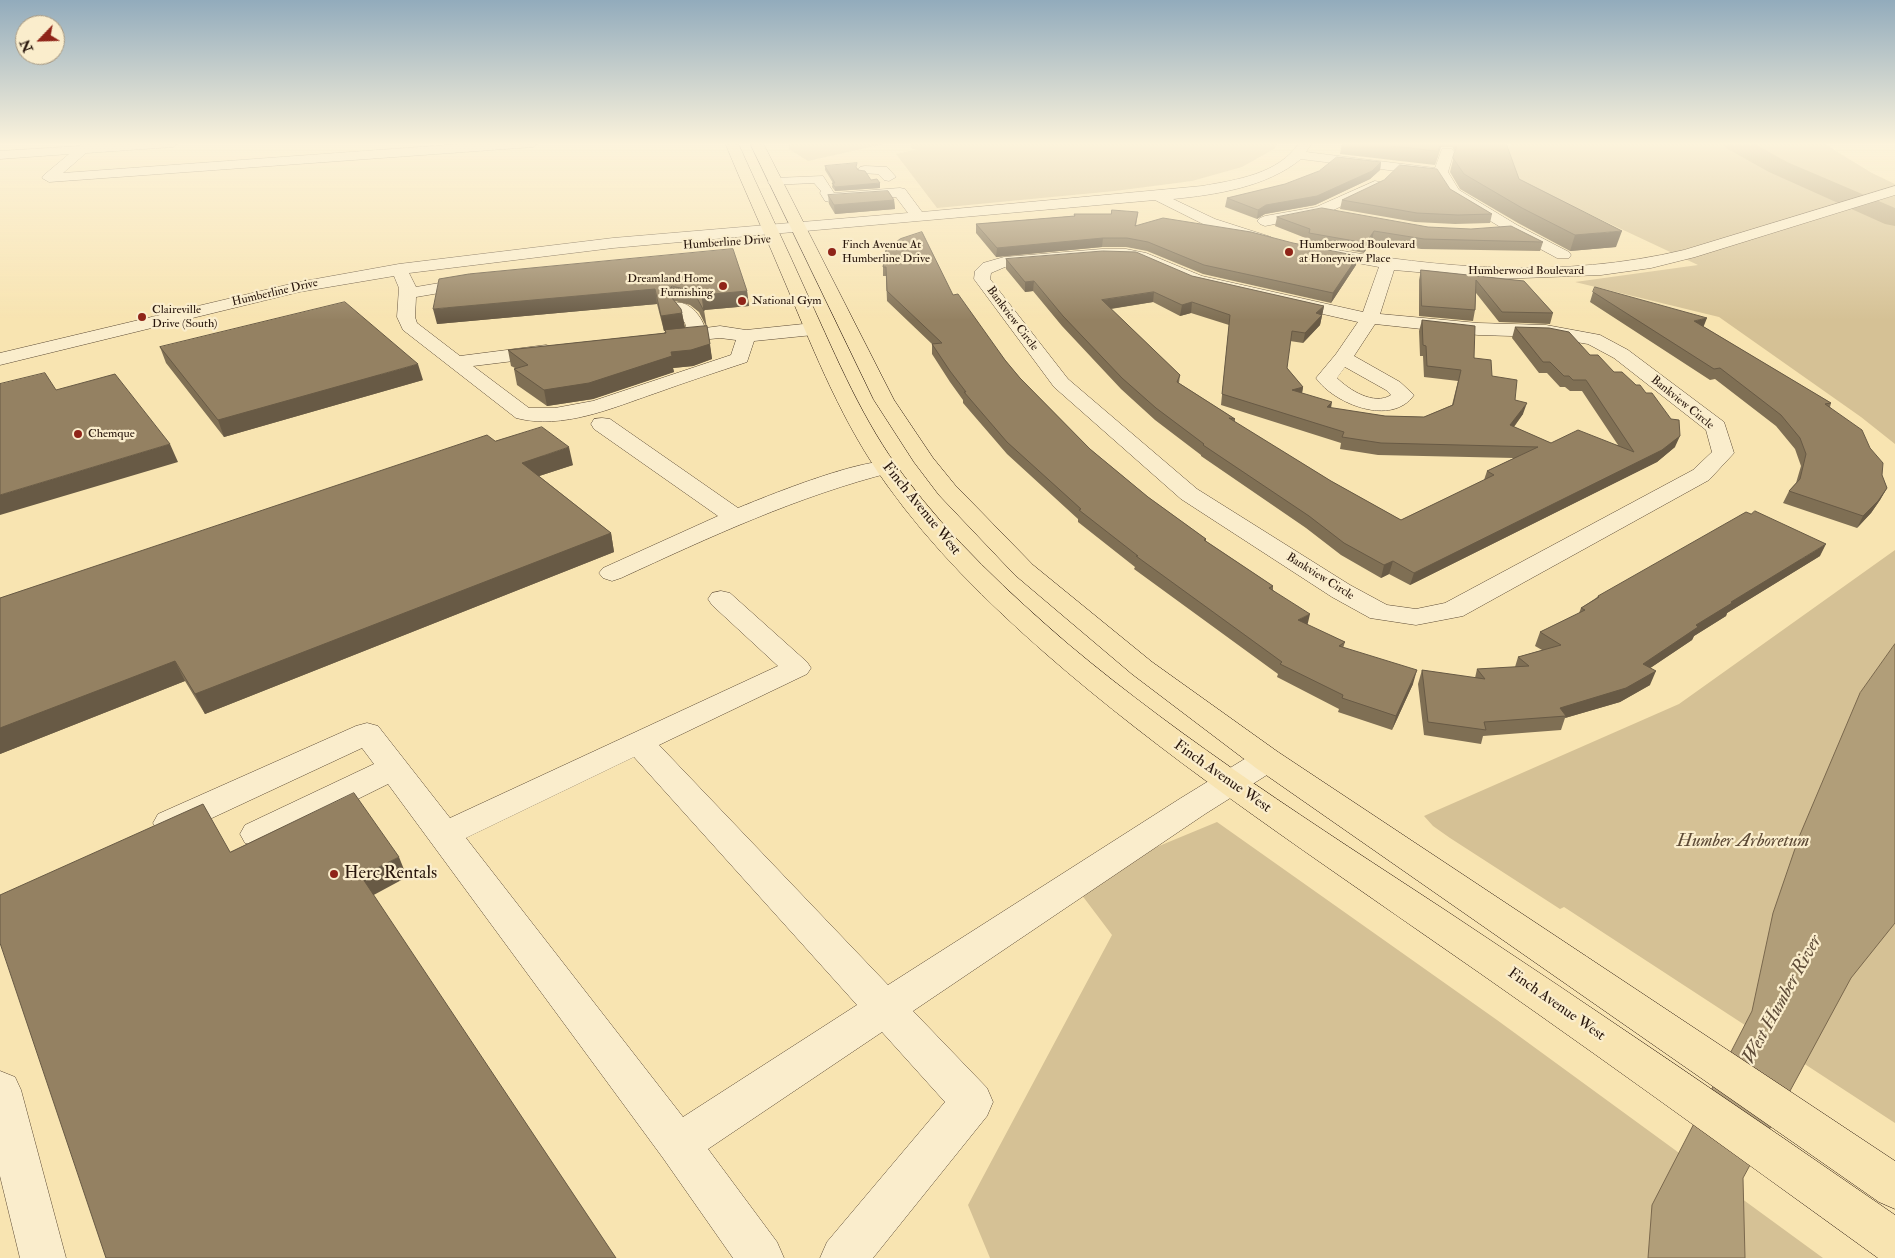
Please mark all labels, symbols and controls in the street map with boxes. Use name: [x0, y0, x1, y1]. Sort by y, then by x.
north arrow: [15, 15, 65, 65]
text: N: [16, 37, 37, 55]
street label: Humberline Drive: [683, 233, 771, 253]
place label: Finch Avenue At Humberline Drive: [842, 238, 930, 266]
place label: Humberwood Boulevard at Honeyview Place: [1299, 238, 1415, 266]
marker: Finch Avenue At Humberline Drive: [826, 246, 838, 258]
marker: Humberwood Boulevard at Honeyview Place: [1283, 246, 1295, 258]
street label: Humberwood Boulevard: [1468, 264, 1584, 278]
place label: Dreamland Home Furnishing: [627, 272, 713, 300]
street label: Humberline Drive: [231, 276, 319, 310]
marker: Dreamland Home Furnishing: [717, 280, 729, 292]
street label: Bankview Circle: [983, 284, 1041, 354]
place label: National Gym: [752, 294, 822, 308]
marker: National Gym: [736, 295, 748, 307]
place label: Claireville Drive (South): [152, 303, 217, 331]
marker: Claireville Drive (South): [136, 311, 148, 323]
street label: Bankview Circle: [1647, 373, 1717, 433]
place label: Chemque: [88, 427, 135, 441]
marker: Chemque: [72, 428, 84, 440]
street label: Finch Avenue West: [878, 459, 964, 559]
street label: Bankview Circle: [1283, 550, 1357, 604]
street label: Finch Avenue West: [1170, 737, 1274, 817]
park label: Humber Arboretum: [1677, 831, 1809, 853]
place label: Herc Rentals: [344, 863, 437, 885]
marker: Herc Rentals: [328, 868, 340, 880]
water label: West Humber River: [1738, 932, 1828, 1068]
street label: Finch Avenue West: [1504, 965, 1608, 1045]

